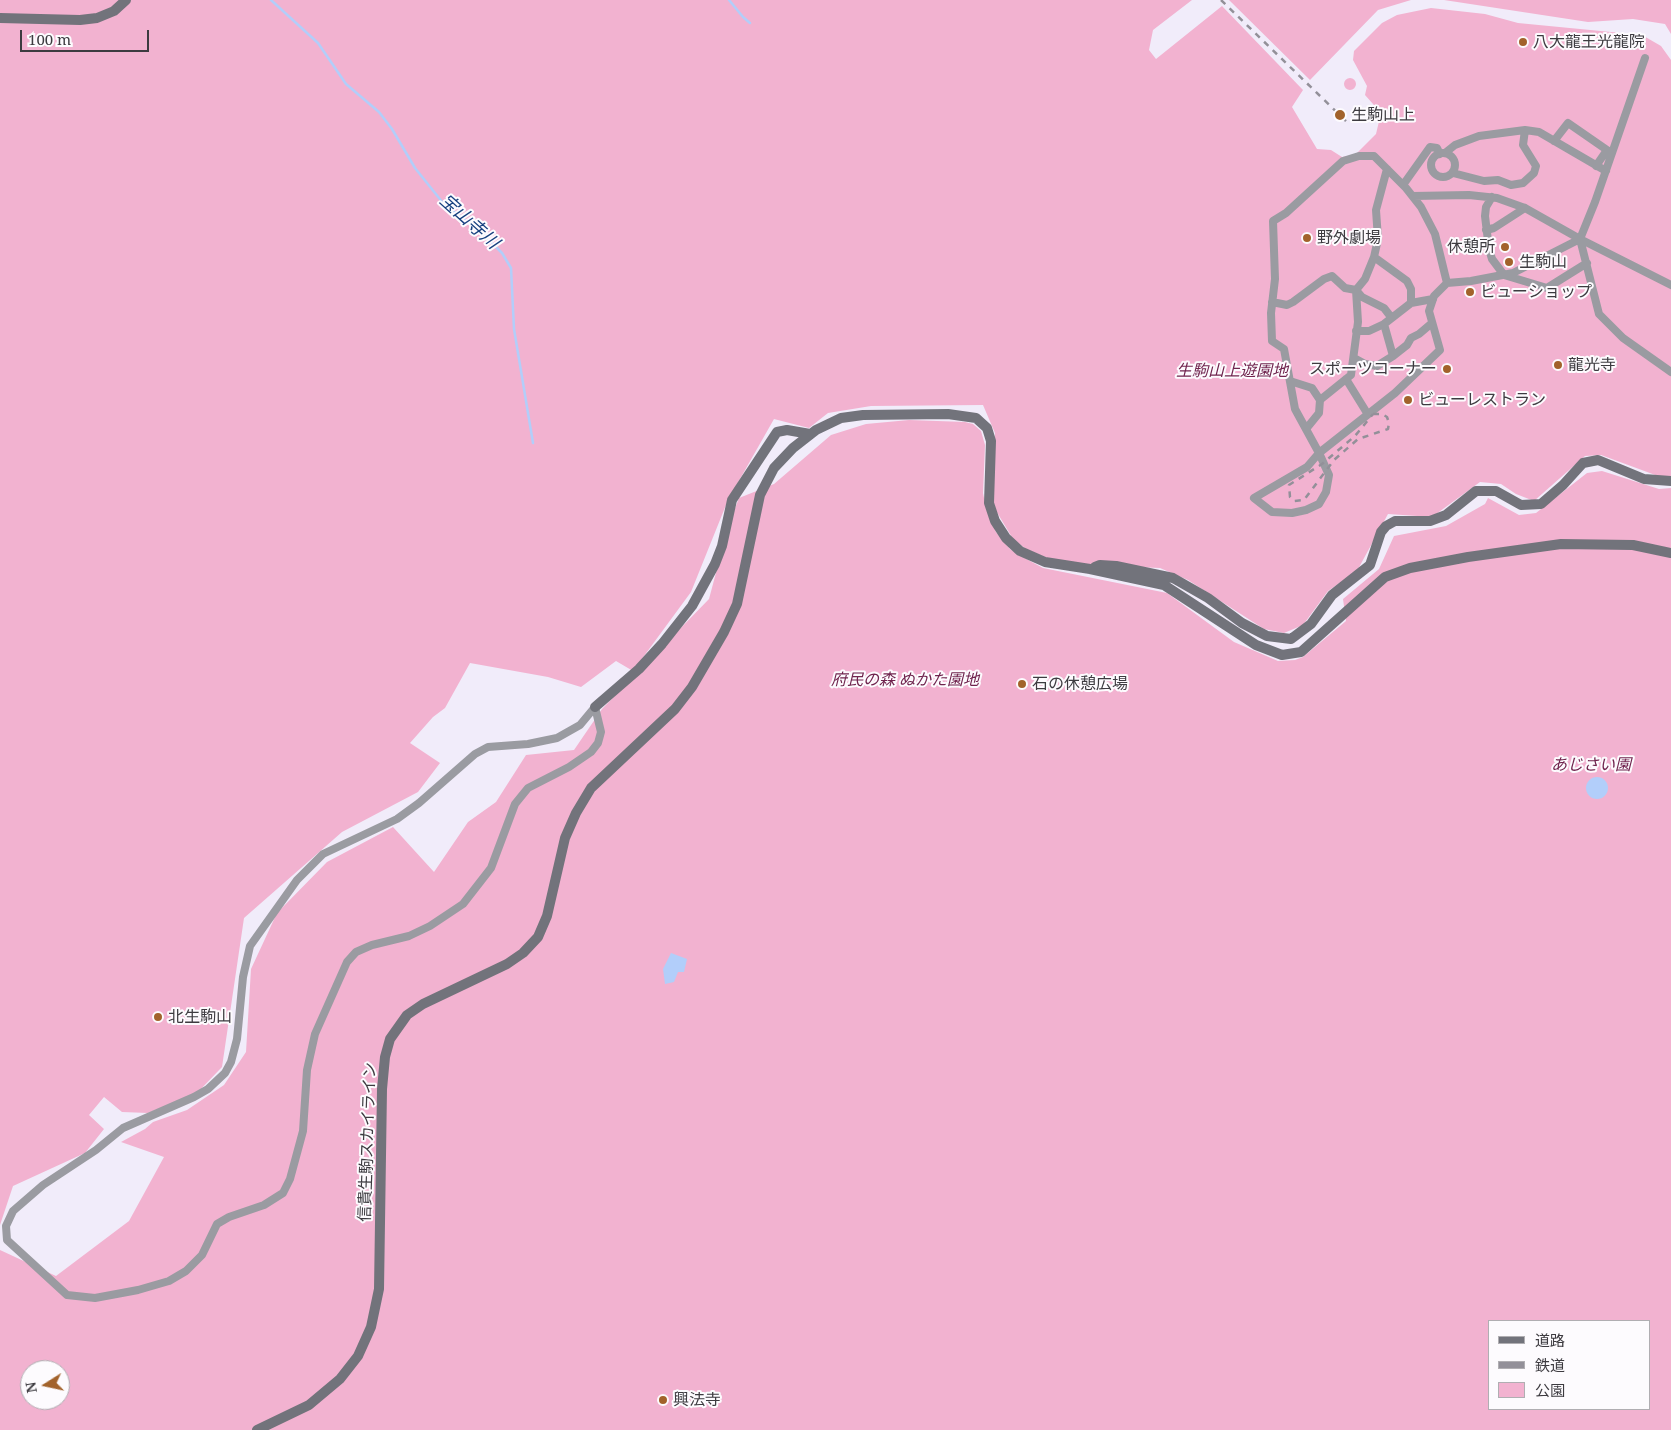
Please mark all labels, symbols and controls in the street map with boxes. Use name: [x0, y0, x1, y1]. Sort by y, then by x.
scale bar: [22, 20, 151, 52]
text: 100 m: [28, 29, 71, 49]
place label: 八大龍王光龍院: [1533, 32, 1645, 52]
marker: 八大龍王光龍院: [1517, 36, 1529, 48]
place label: 生駒山上: [1351, 105, 1415, 125]
marker: 生駒山上: [1333, 108, 1347, 122]
water label: 宝山寺川: [435, 190, 503, 254]
place label: 野外劇場: [1317, 228, 1381, 248]
marker: 野外劇場: [1301, 232, 1313, 244]
place label: 休憩所: [1447, 237, 1495, 257]
marker: 休憩所: [1499, 241, 1511, 253]
place label: 生駒山: [1519, 252, 1567, 272]
marker: 生駒山: [1503, 256, 1515, 268]
place label: ビューショップ: [1480, 282, 1592, 302]
marker: ビューショップ: [1464, 286, 1476, 298]
place label: 龍光寺: [1568, 355, 1616, 375]
place label: スポーツコーナー: [1309, 359, 1437, 379]
marker: 龍光寺: [1552, 359, 1564, 371]
park label: 生駒山上遊園地: [1176, 361, 1288, 381]
marker: スポーツコーナー: [1441, 363, 1453, 375]
place label: ビューレストラン: [1418, 390, 1546, 410]
marker: ビューレストラン: [1402, 394, 1414, 406]
park label: 府民の森 ぬかた園地: [831, 670, 979, 690]
place label: 石の休憩広場: [1032, 674, 1128, 694]
marker: 石の休憩広場: [1016, 678, 1028, 690]
park label: あじさい園: [1551, 755, 1631, 775]
place label: 北生駒山: [168, 1007, 232, 1027]
marker: 北生駒山: [152, 1011, 164, 1023]
street label: 信貴生駒スカイライン: [356, 1062, 380, 1222]
legend: [1488, 1320, 1651, 1410]
text: 道路: [1535, 1330, 1565, 1350]
text: 鉄道: [1535, 1355, 1565, 1375]
north arrow: [20, 1360, 70, 1410]
text: N: [20, 1380, 41, 1395]
text: 公園: [1535, 1380, 1565, 1400]
place label: 興法寺: [673, 1390, 721, 1410]
marker: 興法寺: [657, 1394, 669, 1406]

